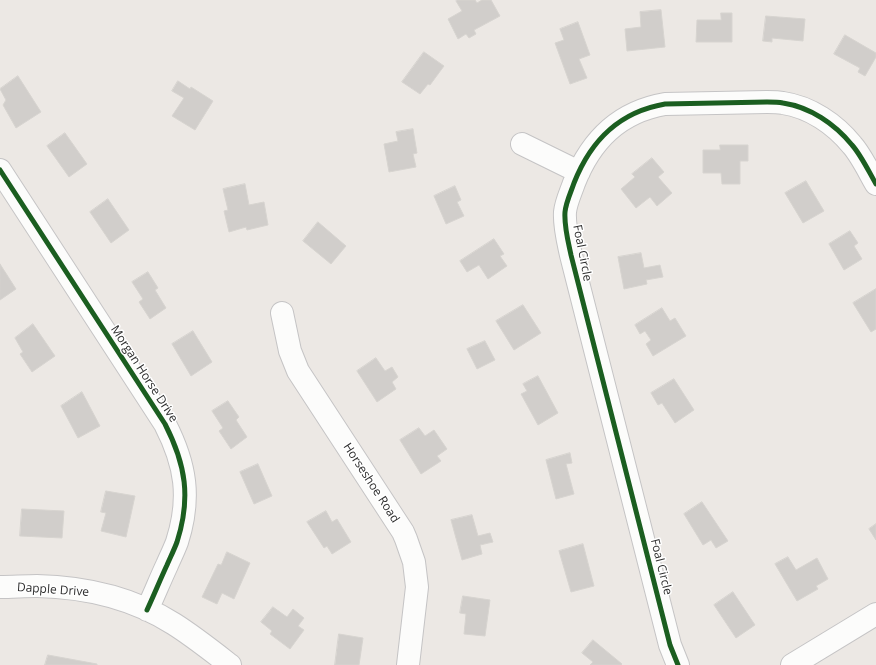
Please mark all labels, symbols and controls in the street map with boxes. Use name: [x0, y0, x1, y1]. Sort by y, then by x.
street label: Foal Circle: [569, 224, 595, 282]
street label: Morgan Horse Drive: [107, 323, 181, 425]
street label: Horseshoe Road: [340, 440, 402, 526]
street label: Foal Circle: [647, 537, 675, 597]
street label: Dapple Drive: [16, 580, 90, 600]

